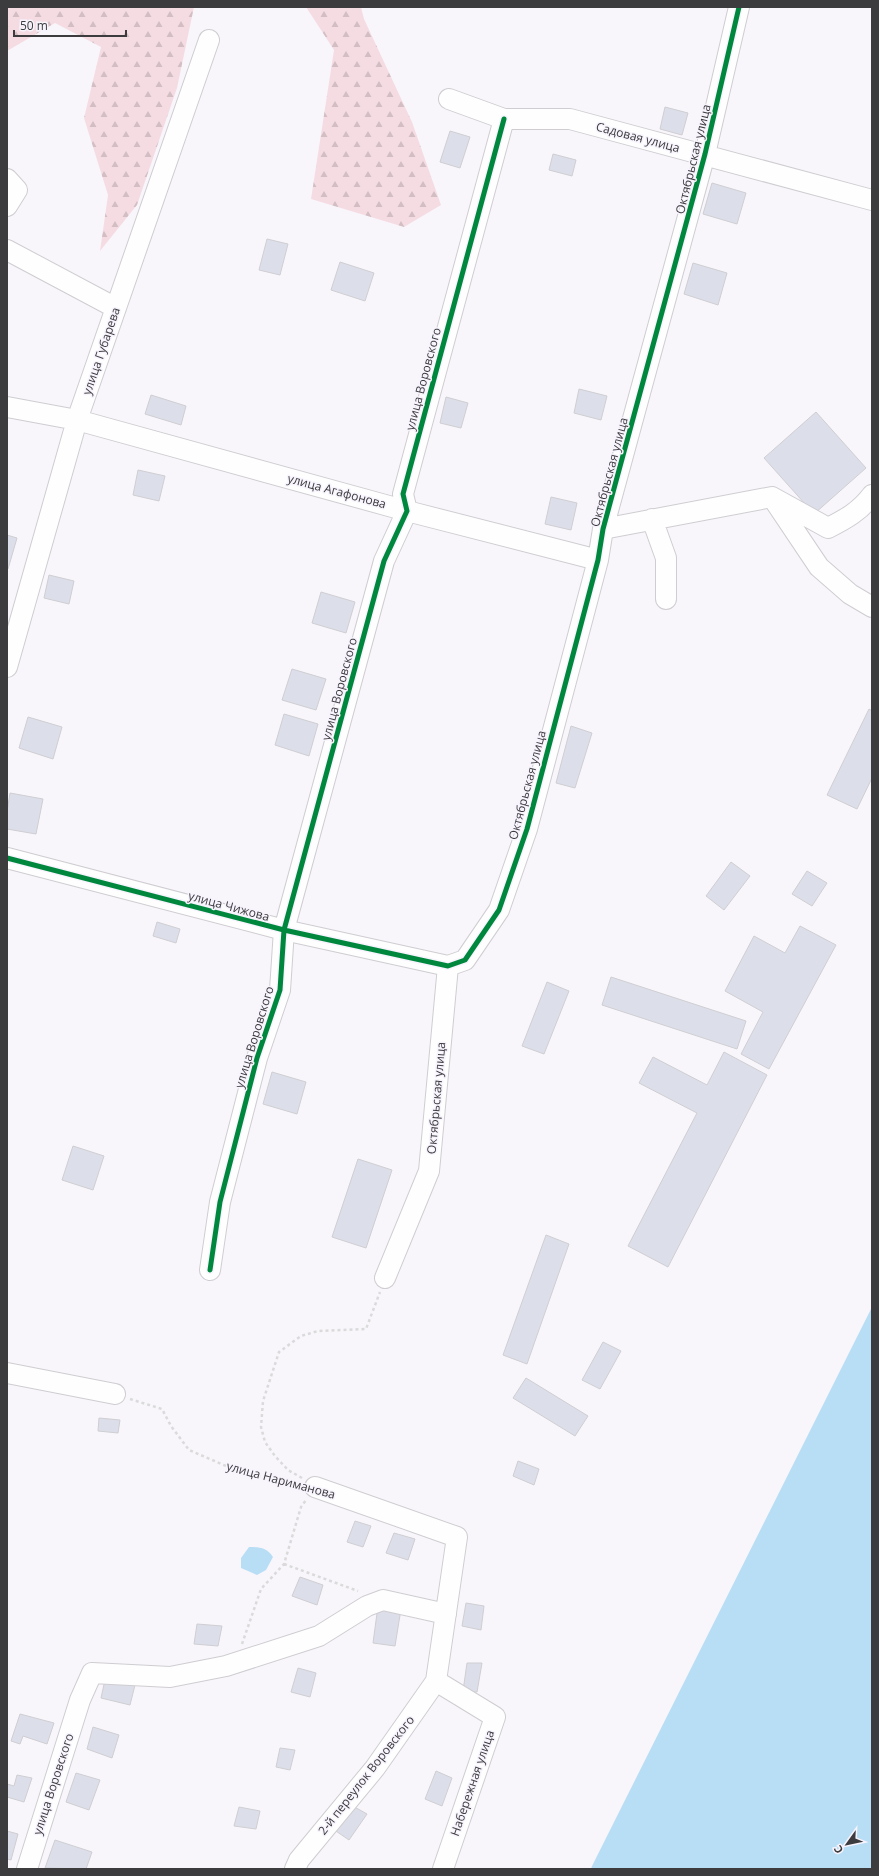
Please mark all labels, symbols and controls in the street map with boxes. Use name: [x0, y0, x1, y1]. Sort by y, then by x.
scale bar: [14, 12, 126, 38]
text: 50 m: [20, 17, 48, 34]
street label: Октябрьская улица: [671, 102, 715, 216]
street label: Садовая улица: [594, 118, 682, 156]
street label: улица Губарева: [78, 305, 124, 397]
street label: улица Воровского: [401, 326, 445, 432]
street label: Октябрьская улица: [586, 415, 632, 529]
street label: улица Агафонова: [286, 470, 388, 512]
street label: улица Воровского: [317, 636, 361, 742]
street label: Октябрьская улица: [504, 728, 550, 842]
street label: улица Чижова: [187, 887, 271, 925]
street label: улица Воровского: [230, 984, 278, 1090]
street label: Октябрьская улица: [423, 1041, 449, 1155]
street label: улица Нариманова: [225, 1457, 337, 1503]
street label: 2-й переулок Воровского: [314, 1712, 418, 1838]
street label: Набережная улица: [446, 1728, 498, 1838]
street label: улица Воровского: [29, 1731, 77, 1837]
north arrow: [827, 1824, 867, 1864]
text: С: [830, 1843, 846, 1857]

